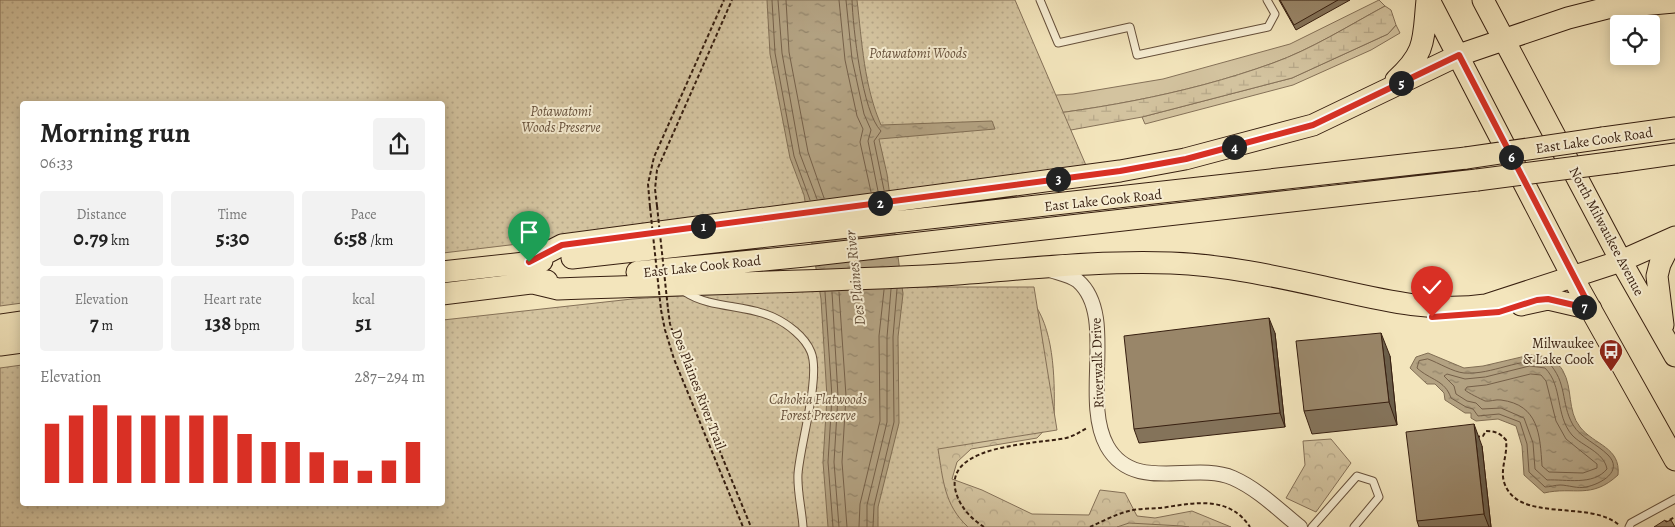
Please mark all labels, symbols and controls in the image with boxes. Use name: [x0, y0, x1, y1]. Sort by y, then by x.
map controls: [1610, 15, 1660, 65]
button: locate: [1610, 15, 1660, 65]
park label: Potawatomi Woods: [869, 44, 967, 63]
pin: 5: [1388, 70, 1414, 96]
text: 5: [1399, 74, 1404, 93]
park label: Potawatomi Woods Preserve: [522, 102, 600, 137]
text: Morning run: [40, 114, 190, 152]
button: share: [373, 118, 425, 170]
street label: East Lake Cook Road: [1534, 123, 1654, 158]
pin: 4: [1222, 134, 1246, 160]
text: 4: [1231, 138, 1238, 157]
pin: 6: [1498, 144, 1524, 170]
text: 6: [1508, 148, 1515, 167]
text: 06:33: [40, 152, 73, 174]
street label: North Milwaukee Avenue: [1564, 163, 1649, 299]
pin: 3: [1046, 166, 1070, 192]
text: 3: [1055, 170, 1062, 189]
street label: East Lake Cook Road: [1043, 185, 1163, 216]
pin: 2: [868, 190, 892, 216]
text: 2: [877, 194, 884, 213]
text: Distance: [76, 205, 127, 224]
text: Time: [218, 205, 247, 224]
text: Pace: [351, 205, 376, 224]
pin: [508, 211, 550, 262]
pin: 1: [690, 214, 716, 238]
text: 1: [701, 217, 706, 236]
icon: arrive: [515, 218, 543, 246]
text: 0.79: [73, 224, 108, 252]
text: 5:30: [216, 224, 249, 252]
text: 6:58: [334, 224, 367, 252]
water label: Des Plaines River: [840, 229, 870, 326]
text: km: [108, 231, 130, 250]
text: /km: [367, 231, 393, 250]
street label: East Lake Cook Road: [642, 251, 762, 282]
pin: [1411, 266, 1453, 317]
icon: check: [1418, 273, 1446, 301]
text: Elevation: [75, 290, 128, 309]
text: Heart rate: [203, 290, 262, 309]
text: kcal: [352, 290, 375, 309]
pin: 7: [1572, 294, 1596, 320]
text: 7: [1582, 298, 1587, 317]
text: 7: [90, 309, 99, 337]
text: 138: [205, 309, 231, 337]
text: 51: [355, 309, 372, 337]
text: m: [99, 316, 113, 335]
text: bpm: [231, 316, 260, 335]
street label: Riverwalk Drive: [1086, 317, 1109, 409]
street label: Des Plaines River Trail: [667, 326, 730, 453]
place label: Milwaukee & Lake Cook: [1523, 334, 1594, 369]
bus stop icon: Milwaukee & Lake Cook: [1598, 338, 1624, 372]
text: Elevation: [40, 366, 101, 388]
text: 287–294 m: [355, 366, 425, 388]
park label: Cahokia Flatwoods Forest Preserve: [769, 390, 867, 425]

